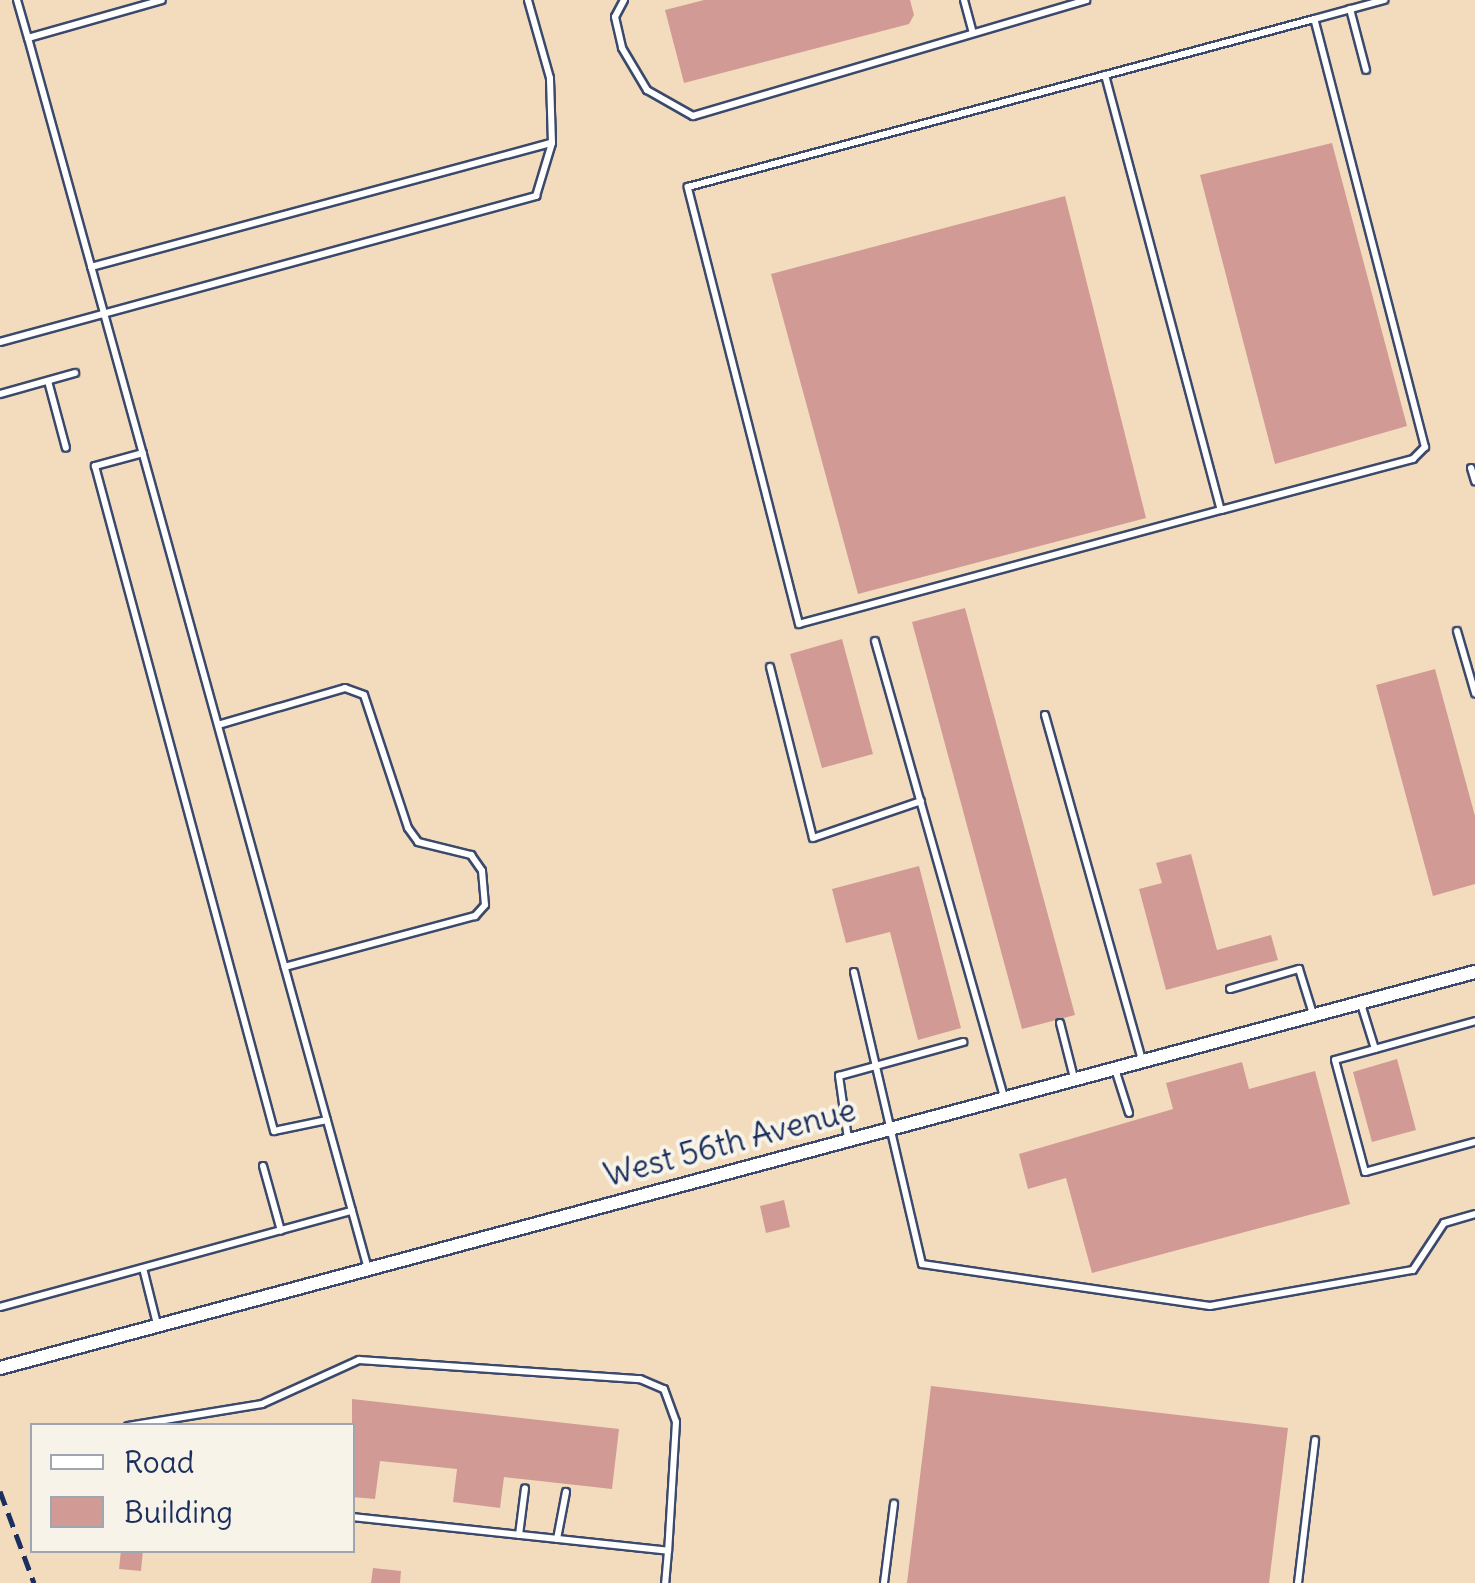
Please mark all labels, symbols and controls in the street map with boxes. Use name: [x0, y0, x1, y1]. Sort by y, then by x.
street label: West 56th Avenue: [600, 1091, 860, 1195]
legend: [30, 1423, 355, 1553]
text: Road: [124, 1443, 194, 1481]
text: Building: [124, 1493, 233, 1531]

